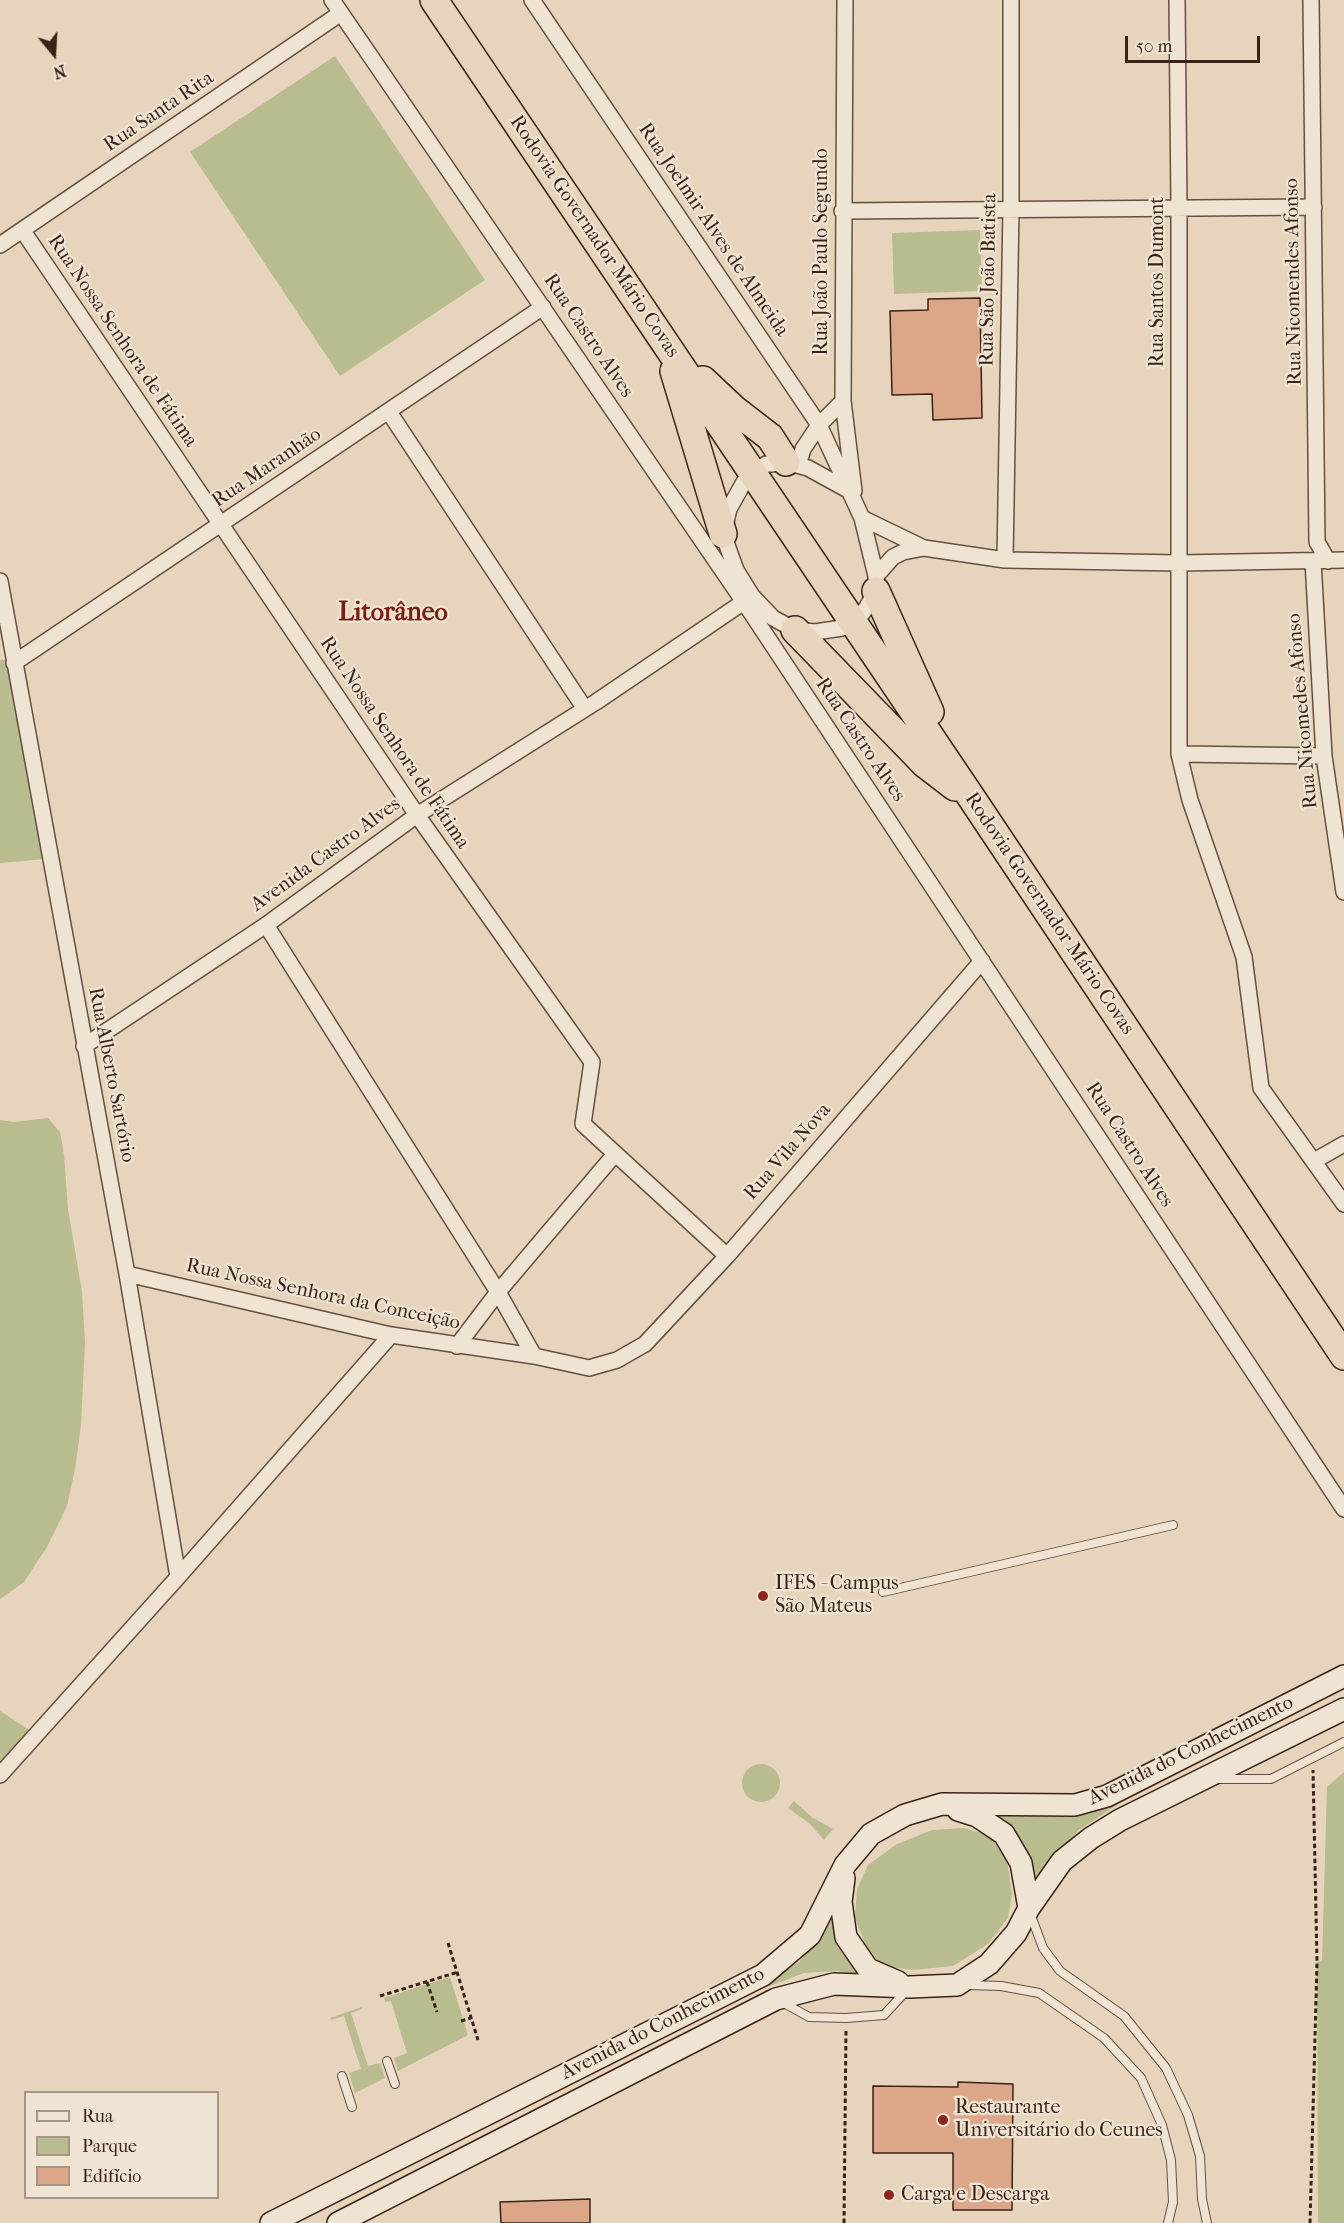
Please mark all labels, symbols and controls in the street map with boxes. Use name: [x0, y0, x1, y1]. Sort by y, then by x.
north arrow: [24, 24, 84, 84]
scale bar: [1128, 24, 1263, 62]
text: 50 m: [1136, 36, 1172, 57]
text: N: [51, 61, 68, 83]
street label: Rua Santa Rita: [99, 66, 219, 158]
street label: Rodovia Governador Mário Covas: [504, 111, 684, 363]
street label: Rua Joelmir Alves de Almeida: [633, 119, 793, 341]
street label: Rua João Paulo Segundo: [810, 148, 834, 356]
street label: Rua Nicomendes Afonso: [1280, 178, 1308, 386]
street label: Rua São João Batista: [975, 193, 1003, 367]
street label: Rua Santos Dumont: [1146, 197, 1170, 367]
street label: Rua Nossa Senhora de Fátima: [42, 230, 202, 452]
street label: Rua Castro Alves: [538, 270, 638, 402]
street label: Rua Maranhão: [208, 423, 326, 513]
district label: Litorâneo: [338, 598, 448, 630]
street label: Rua Nicomedes Afonso: [1283, 612, 1323, 810]
street label: Rua Nossa Senhora de Fátima: [314, 632, 474, 854]
street label: Rua Castro Alves: [810, 674, 910, 806]
street label: Rodovia Governador Mário Covas: [959, 788, 1139, 1040]
street label: Avenida Castro Alves: [247, 793, 405, 917]
street label: Rua Alberto Sartório: [82, 985, 140, 1165]
street label: Rua Castro Alves: [1080, 1078, 1178, 1212]
street label: Rua Vila Nova: [739, 1099, 837, 1205]
street label: Rua Nossa Senhora da Conceição: [184, 1254, 462, 1336]
place label: IFES - Campus São Mateus: [775, 1572, 899, 1619]
marker: IFES - Campus São Mateus: [756, 1589, 770, 1603]
street label: Avenida do Conhecimento: [1085, 1691, 1297, 1811]
street label: Avenida do Conhecimento: [557, 1962, 769, 2086]
legend: [24, 2091, 219, 2199]
place label: Restaurante Universitário do Ceunes: [955, 2096, 1163, 2143]
text: Rua: [82, 2106, 113, 2127]
marker: Restaurante Universitário do Ceunes: [936, 2113, 950, 2127]
text: Parque: [82, 2136, 137, 2157]
text: Edifício: [82, 2166, 141, 2187]
place label: Carga e Descarga: [901, 2183, 1050, 2207]
marker: Carga e Descarga: [882, 2188, 896, 2202]

